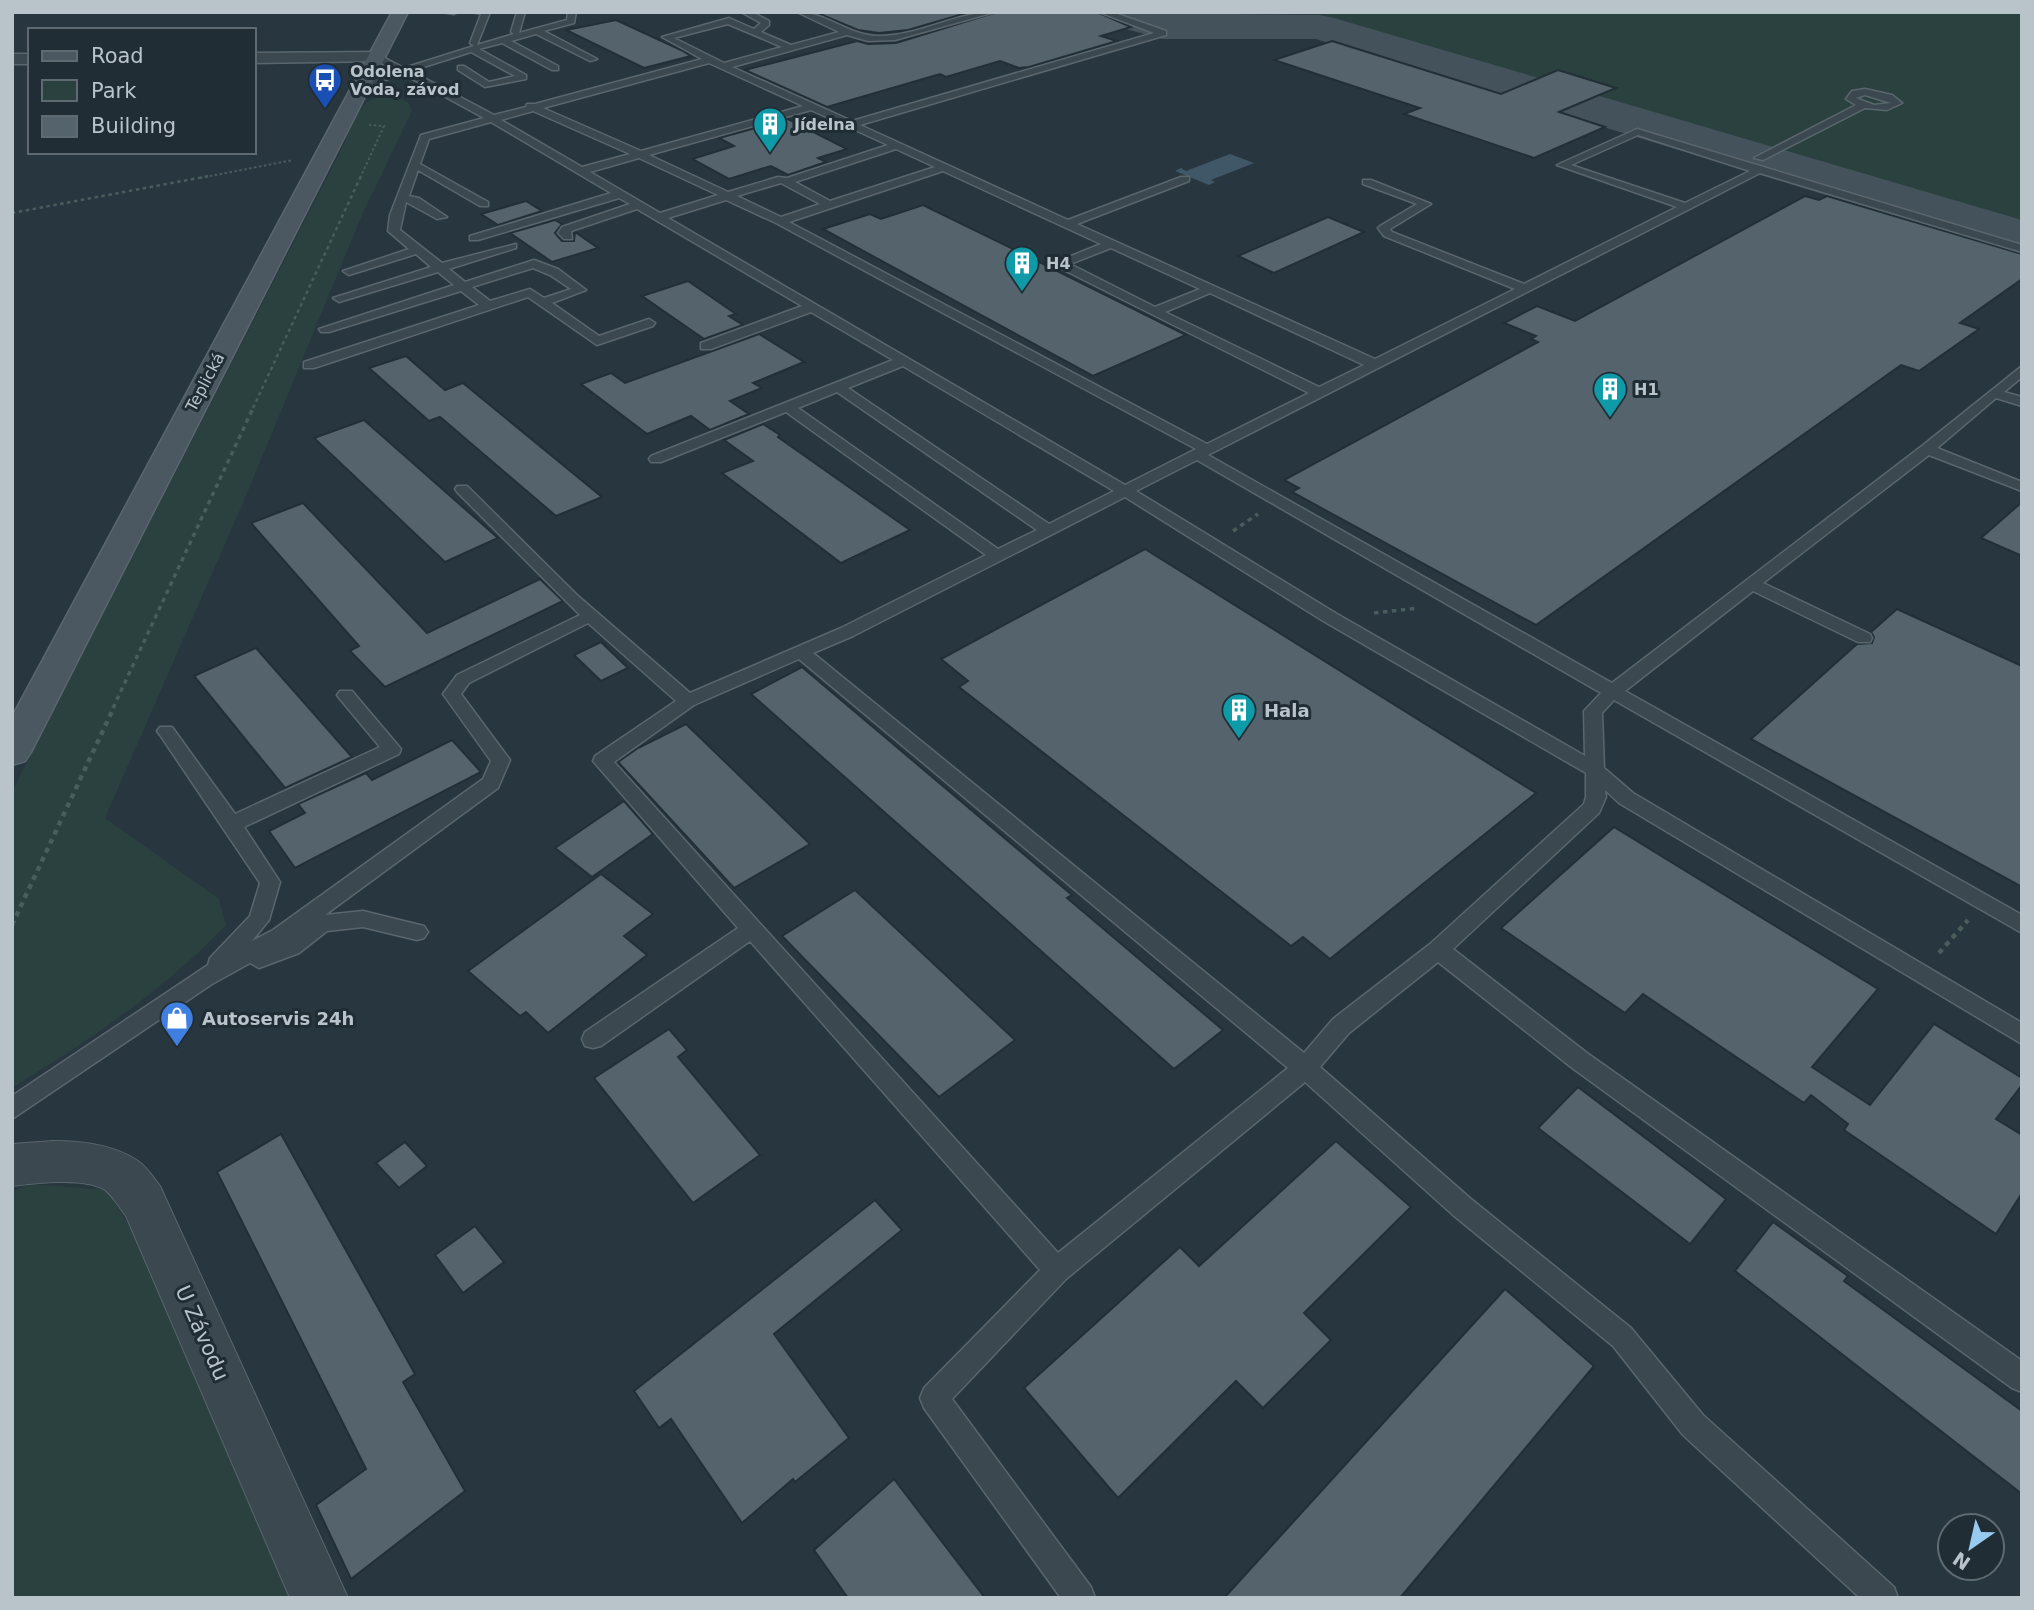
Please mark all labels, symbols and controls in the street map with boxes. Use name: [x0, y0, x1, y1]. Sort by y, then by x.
legend: [28, 28, 256, 154]
text: Road: [91, 44, 144, 68]
bus stop icon: Odolena Voda, závod: [306, 61, 344, 110]
place label: Odolena Voda, závod: [350, 62, 459, 99]
text: Park: [91, 79, 137, 103]
building icon: Jídelna: [751, 105, 789, 154]
text: Building: [91, 114, 176, 138]
place label: Jídelna: [793, 115, 855, 134]
building icon: H4: [1003, 244, 1041, 293]
place label: H4: [1046, 254, 1071, 273]
street label: Teplická: [181, 349, 228, 415]
building icon: H1: [1591, 370, 1629, 419]
place label: H1: [1634, 380, 1659, 399]
building icon: Hala: [1220, 691, 1258, 740]
place label: Hala: [1264, 700, 1310, 721]
shop icon: Autoservis 24h: [158, 999, 196, 1048]
place label: Autoservis 24h: [202, 1008, 354, 1029]
street label: U Závodu: [170, 1282, 234, 1384]
north arrow: [1936, 1512, 2006, 1582]
text: N: [1949, 1548, 1974, 1575]

